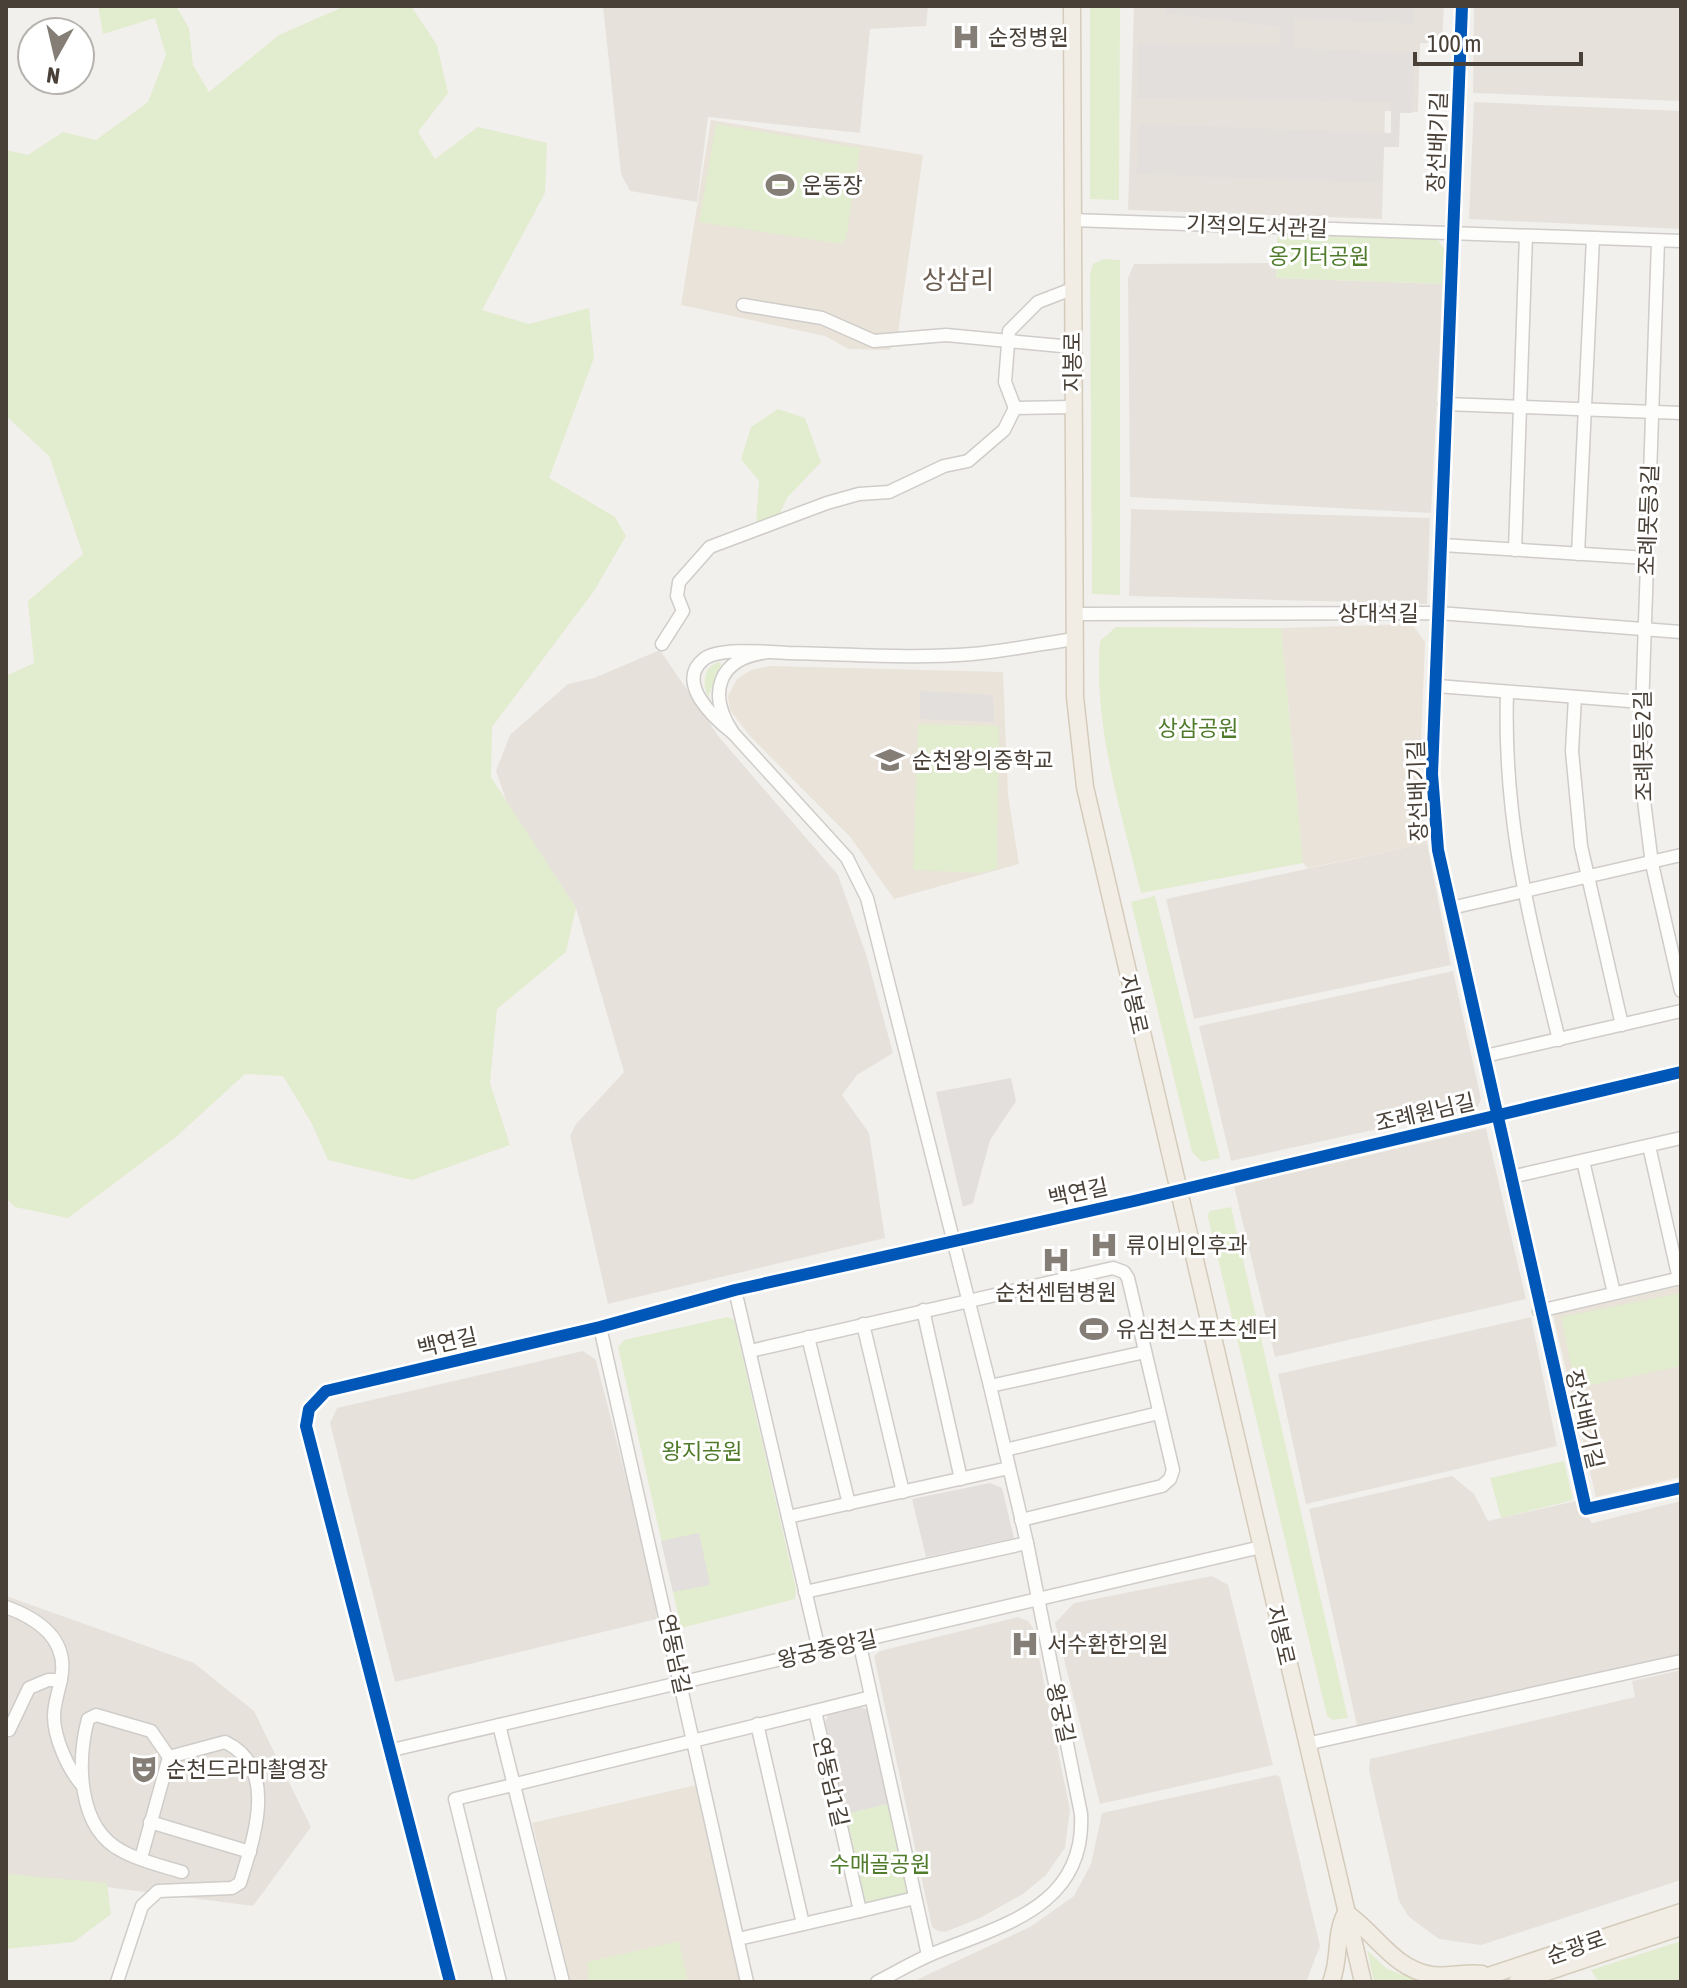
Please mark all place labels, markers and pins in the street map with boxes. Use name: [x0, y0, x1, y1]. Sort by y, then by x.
hospital icon: 순정병원: [951, 22, 981, 52]
place label: 순정병원: [988, 24, 1069, 50]
sports icon: 운동장: [765, 170, 795, 200]
place label: 운동장: [802, 172, 863, 198]
school or university icon: 순천왕의중학교: [875, 745, 905, 775]
place label: 순천왕의중학교: [912, 747, 1054, 773]
hospital icon: 류이비인후과: [1089, 1230, 1119, 1260]
place label: 류이비인후과: [1126, 1232, 1247, 1258]
hospital icon: 순천센텀병원: [1041, 1245, 1071, 1275]
place label: 순천센텀병원: [995, 1279, 1117, 1305]
sports icon: 유심천스포츠센터: [1079, 1314, 1109, 1344]
place label: 유심천스포츠센터: [1116, 1316, 1278, 1342]
hospital icon: 서수환한의원: [1010, 1629, 1040, 1659]
place label: 서수환한의원: [1047, 1631, 1168, 1657]
theatre icon: 순천드라마촬영장: [129, 1754, 159, 1784]
place label: 순천드라마촬영장: [166, 1756, 328, 1782]

